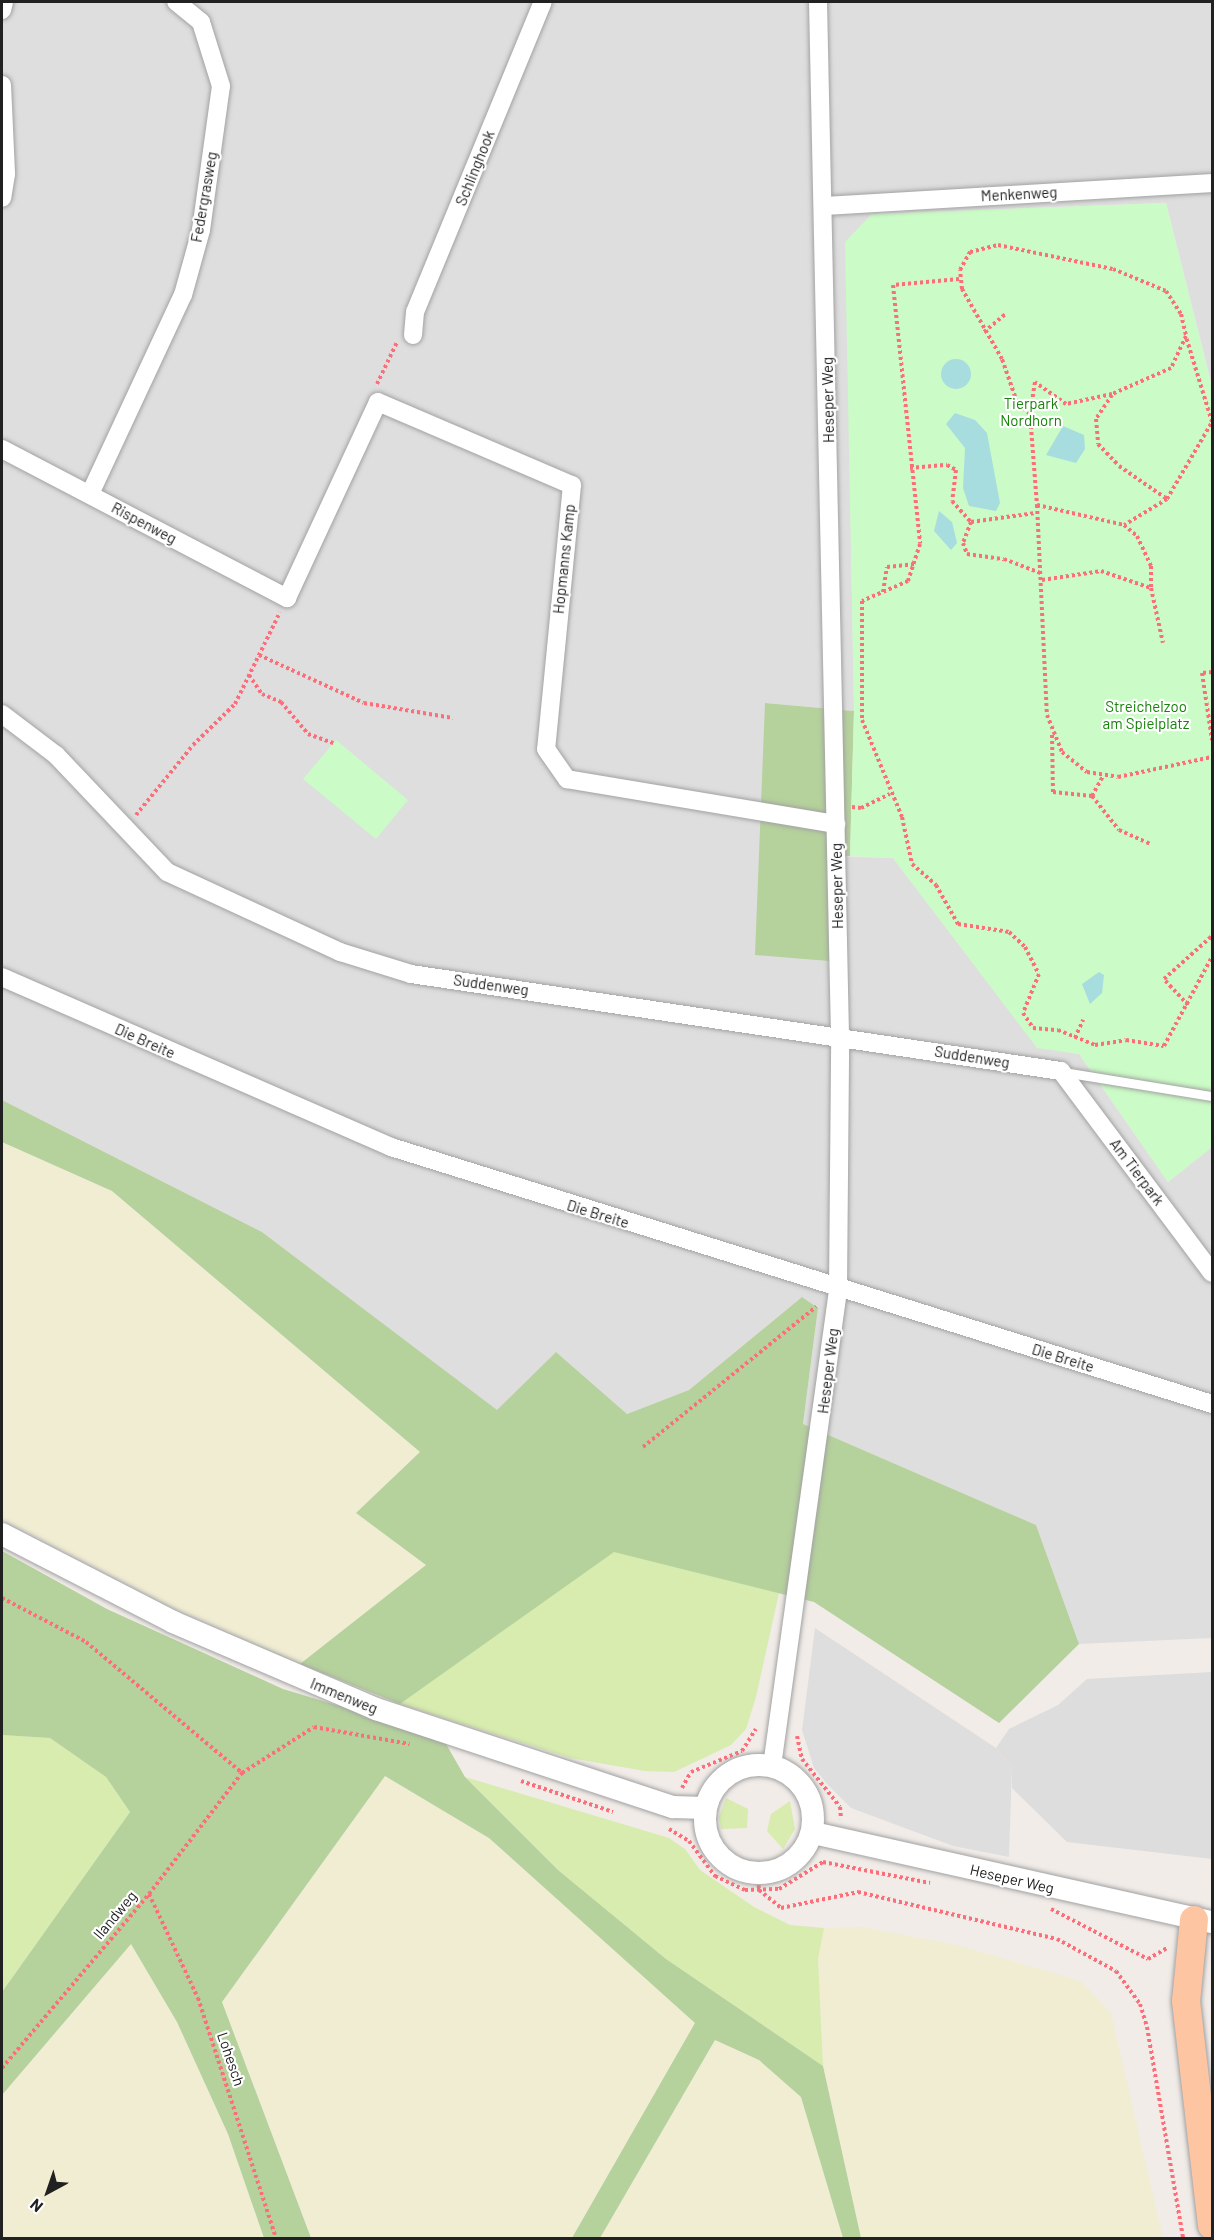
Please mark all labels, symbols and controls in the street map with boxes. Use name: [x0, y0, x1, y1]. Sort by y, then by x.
street label: Schlinghook: [452, 128, 498, 208]
street label: Federgrasweg: [187, 150, 221, 244]
street label: Menkenweg: [980, 183, 1058, 205]
street label: Heseper Weg: [818, 357, 838, 443]
park label: Tierpark Nordhorn: [1000, 394, 1062, 429]
street label: Rispenweg: [108, 498, 180, 548]
street label: Hopmanns Kamp: [549, 503, 579, 615]
park label: Streichelzoo am Spielplatz: [1103, 697, 1189, 732]
street label: Heseper Weg: [827, 843, 847, 929]
street label: Suddenweg: [452, 971, 530, 999]
street label: Die Breite: [112, 1020, 178, 1062]
street label: Suddenweg: [933, 1042, 1011, 1072]
street label: Am Tierpark: [1106, 1135, 1168, 1209]
street label: Die Breite: [565, 1196, 631, 1232]
street label: Heseper Weg: [814, 1327, 842, 1415]
street label: Die Breite: [1030, 1340, 1096, 1376]
street label: Immenweg: [308, 1674, 380, 1718]
street label: Heseper Weg: [968, 1861, 1056, 1897]
street label: Ilandweg: [90, 1887, 140, 1943]
street label: Lohesch: [213, 2030, 249, 2088]
north arrow: [18, 2162, 78, 2222]
text: N: [26, 2195, 46, 2217]

